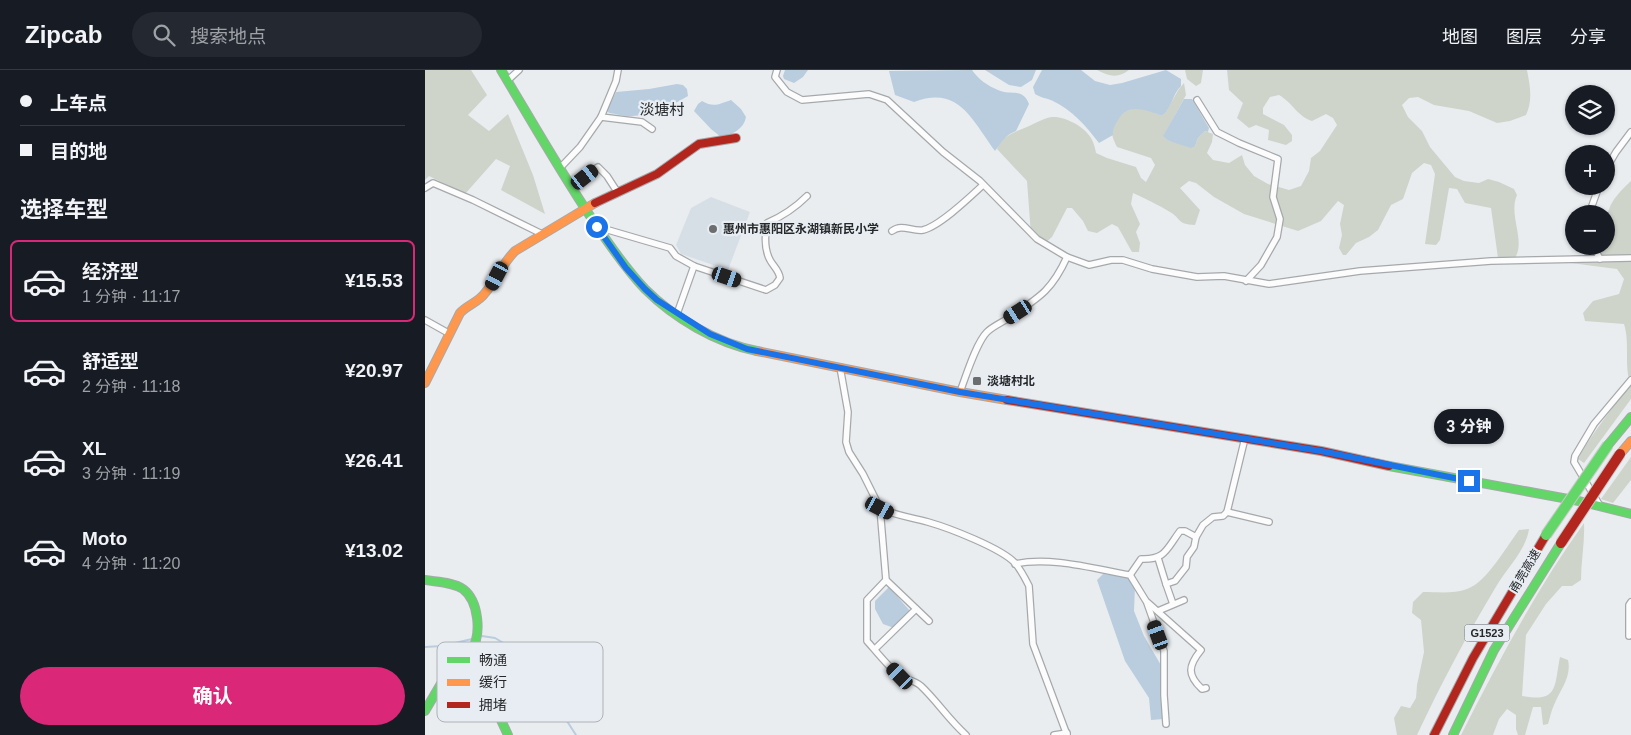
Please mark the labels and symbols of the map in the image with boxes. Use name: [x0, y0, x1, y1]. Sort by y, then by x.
district label: 淡塘村: [639, 101, 685, 118]
car: [568, 162, 601, 192]
route start: [586, 216, 608, 238]
place label: 惠州市惠阳区永湖镇新民小学: [723, 222, 879, 236]
marker: 惠州市惠阳区永湖镇新民小学: [707, 223, 719, 235]
car: [483, 259, 510, 293]
car: [710, 265, 743, 289]
car: [1001, 298, 1034, 326]
place label: 淡塘村北: [987, 374, 1035, 388]
marker: 淡塘村北: [971, 375, 983, 387]
callout: 3 分钟: [1434, 408, 1504, 444]
route end: [1458, 470, 1480, 492]
car: [863, 494, 896, 522]
street label: 甬莞高速: [1507, 547, 1543, 595]
car: [1145, 618, 1170, 652]
road number: G1523: [1465, 624, 1509, 642]
legend: [437, 642, 603, 722]
text: 畅通: [479, 652, 507, 668]
car: [884, 660, 915, 692]
text: 缓行: [479, 674, 507, 690]
text: 拥堵: [479, 697, 507, 713]

